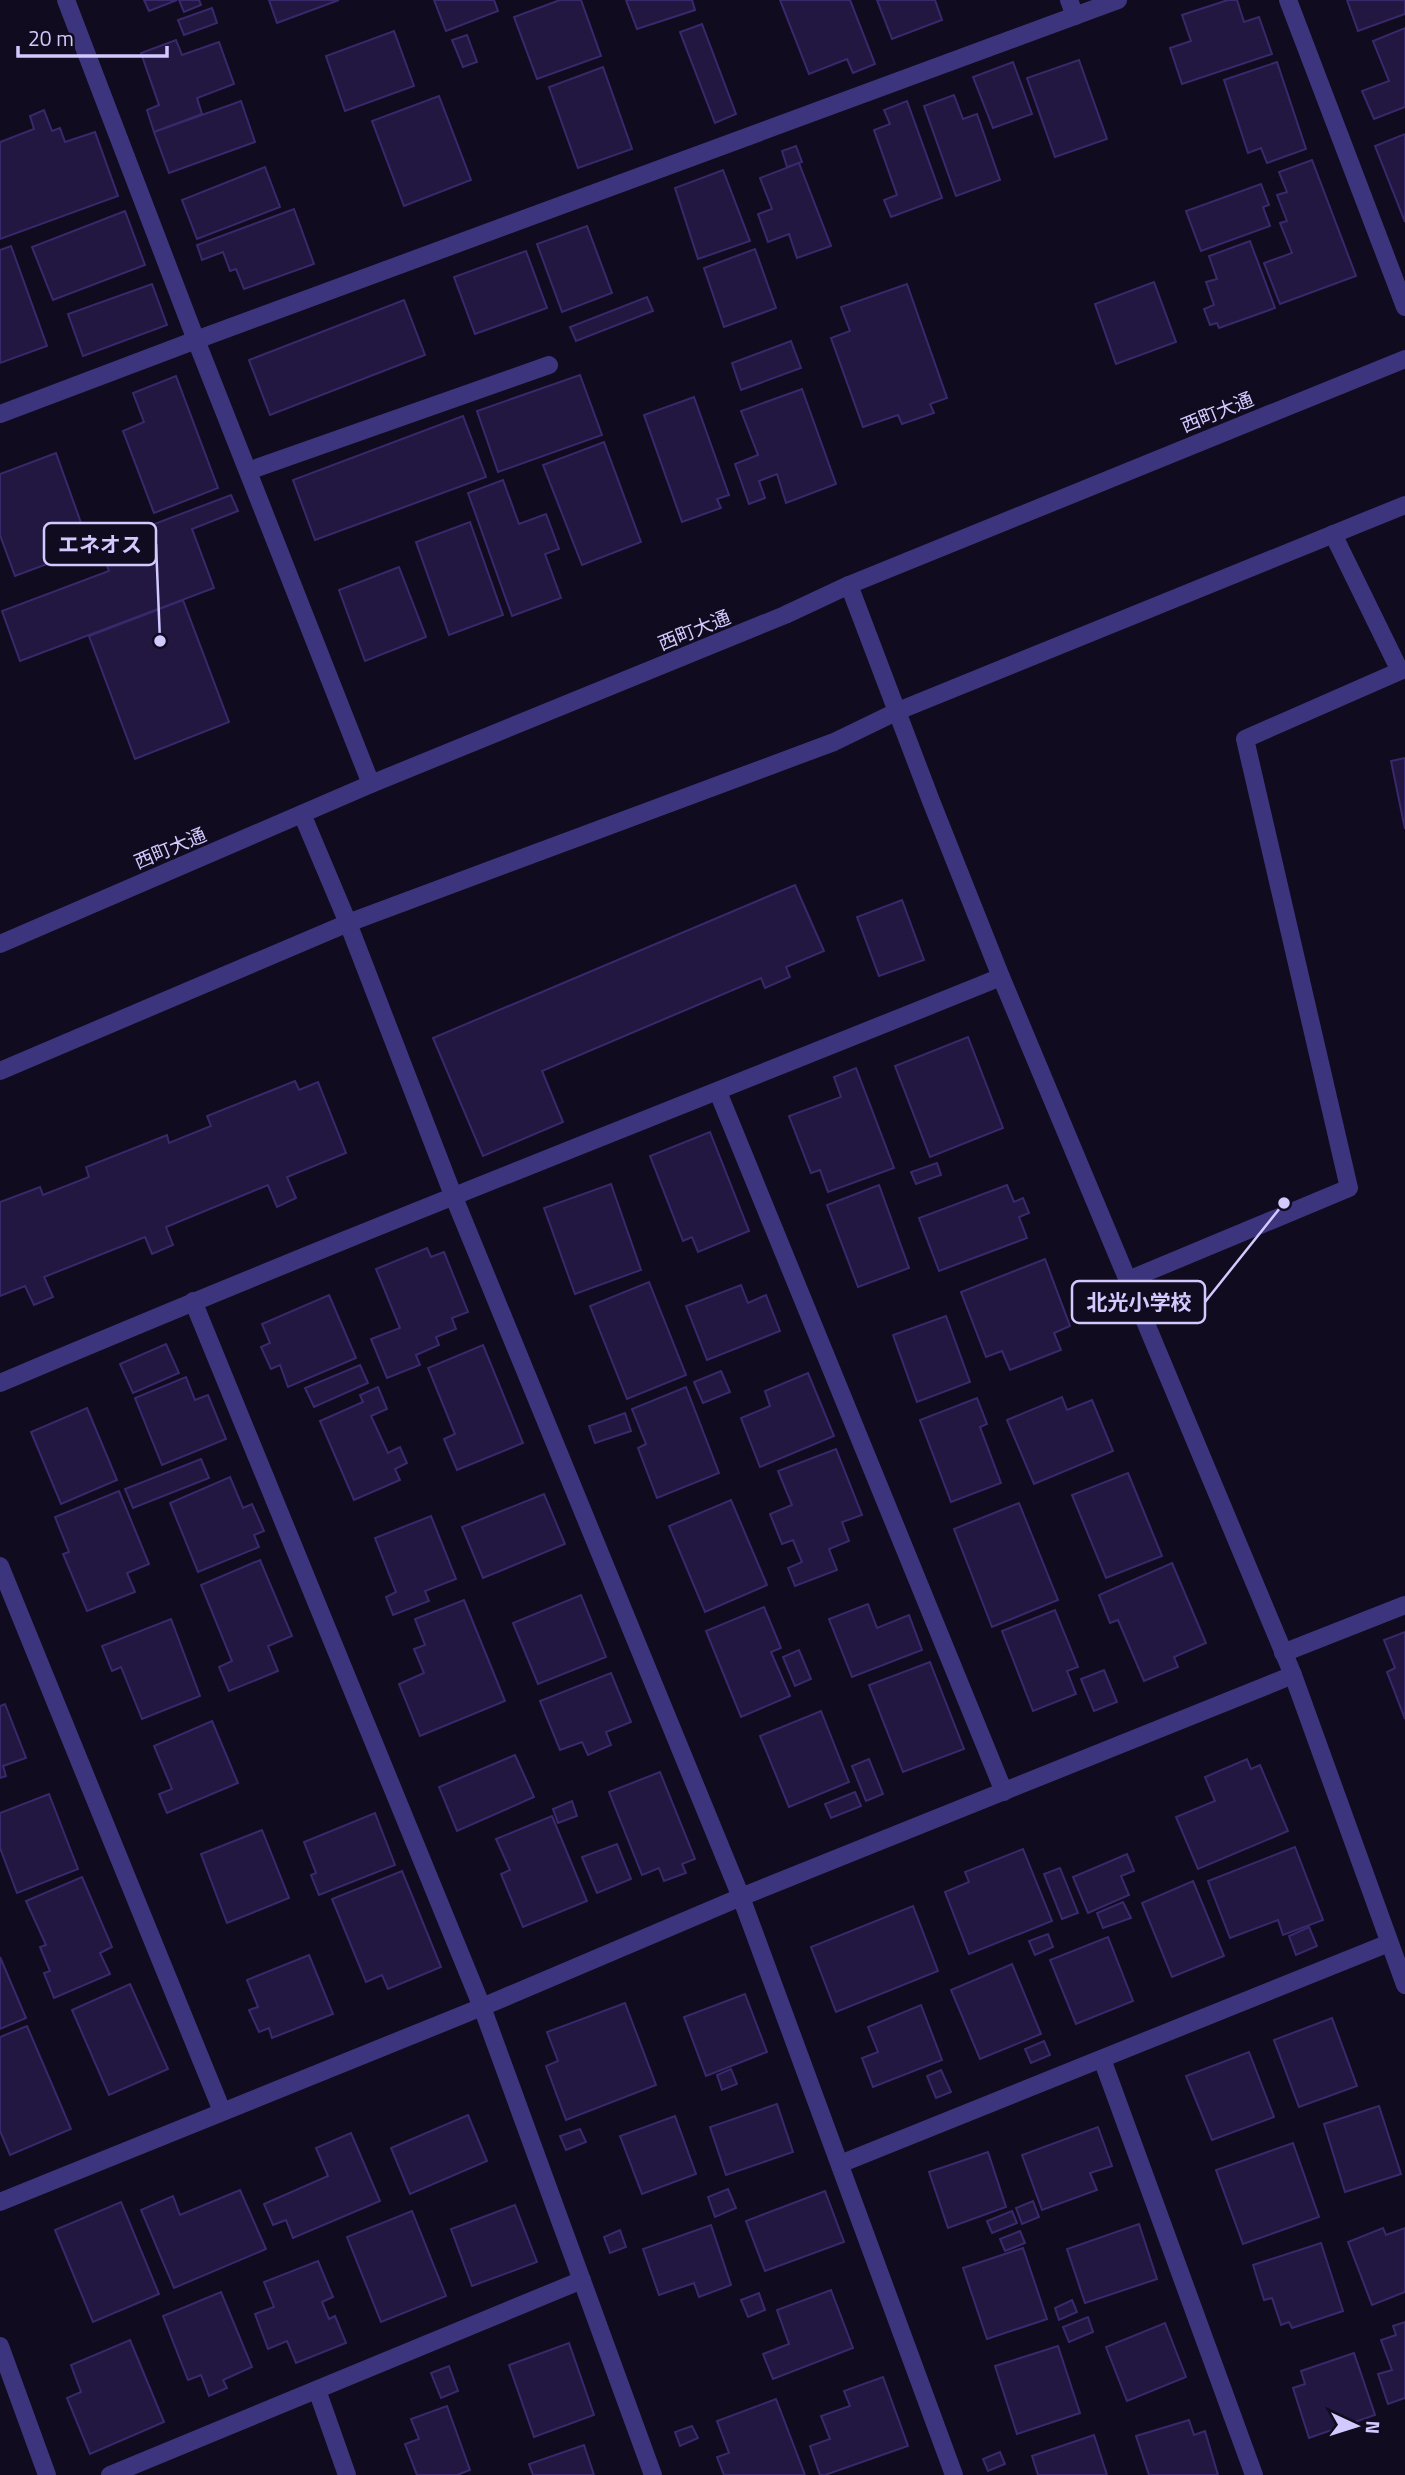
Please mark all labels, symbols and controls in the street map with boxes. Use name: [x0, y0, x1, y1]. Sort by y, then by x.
scale bar: [18, 14, 166, 58]
text: 20 m: [28, 22, 74, 54]
street label: 西町大通: [1176, 384, 1257, 439]
callout: エネオス: [44, 523, 156, 565]
text: エネオス: [58, 528, 142, 560]
street label: 西町大通: [653, 602, 734, 657]
street label: 西町大通: [129, 819, 210, 876]
callout: 北光小学校: [1072, 1281, 1205, 1323]
text: 北光小学校: [1087, 1286, 1192, 1318]
north arrow: [1321, 2391, 1391, 2461]
text: N: [1359, 2420, 1388, 2435]

